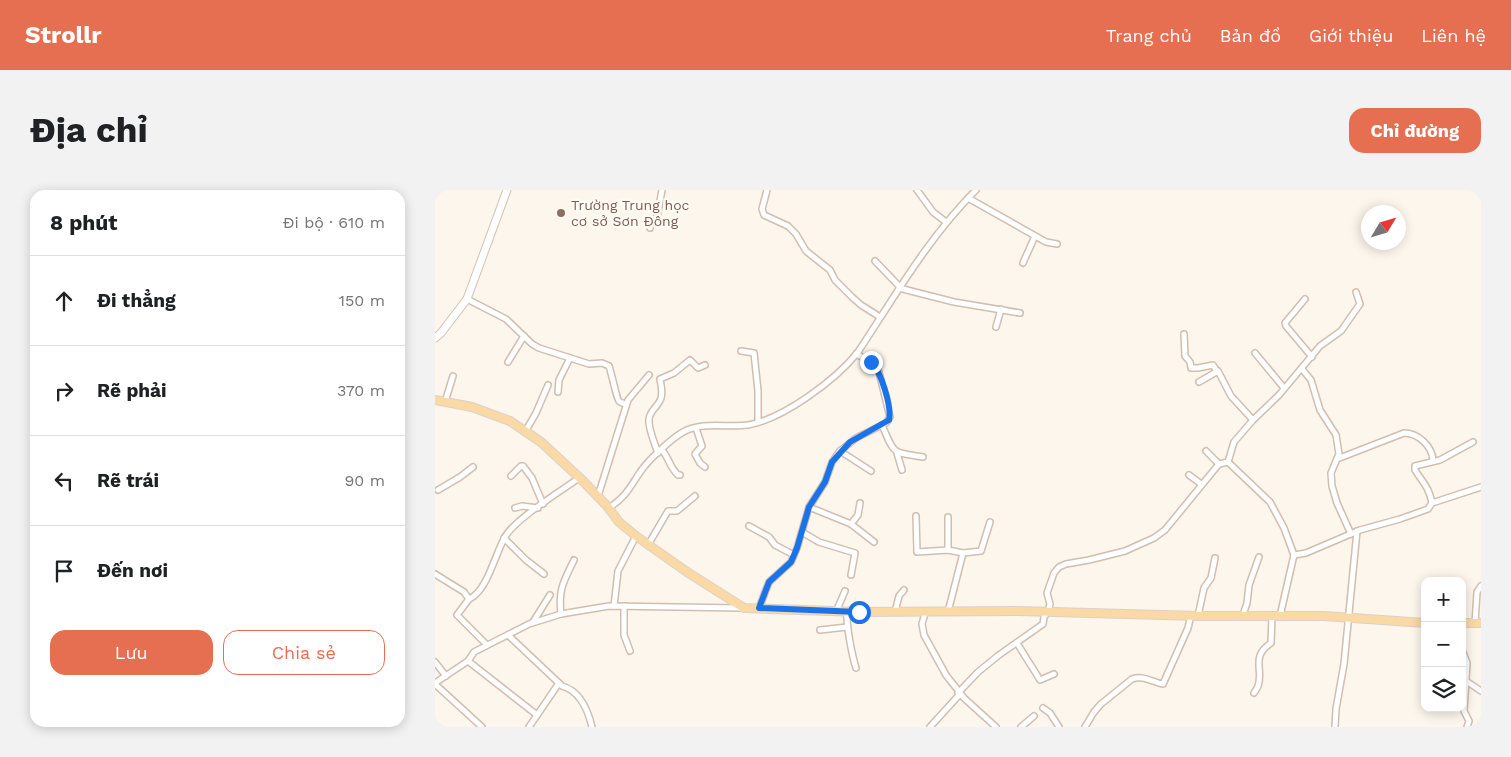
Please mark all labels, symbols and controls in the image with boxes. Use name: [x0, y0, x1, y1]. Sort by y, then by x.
text: Strollr: [25, 21, 102, 49]
text: Trang chủ: [1106, 25, 1192, 46]
text: Bản đồ: [1220, 25, 1281, 46]
text: Giới thiệu: [1309, 25, 1393, 46]
text: Liên hệ: [1421, 25, 1486, 46]
button: Chỉ đường: [1349, 108, 1481, 153]
text: Địa chỉ: [30, 109, 148, 151]
place label: Trường Trung học cơ sở Sơn Đông: [571, 197, 690, 229]
north arrow: [1361, 205, 1406, 250]
marker: Trường Trung học cơ sở Sơn Đông: [555, 207, 567, 219]
text: 8 phút: [50, 210, 118, 235]
text: Đi bộ · 610 m: [283, 213, 385, 232]
icon: ahead: [50, 287, 78, 315]
text: Đi thẳng: [97, 289, 176, 312]
text: 150 m: [339, 291, 385, 310]
route end: [860, 351, 883, 374]
icon: right: [50, 377, 78, 405]
text: Rẽ phải: [97, 379, 167, 402]
text: 370 m: [337, 381, 385, 400]
icon: left: [50, 467, 78, 495]
text: Rẽ trái: [97, 469, 159, 492]
text: 90 m: [344, 471, 385, 490]
icon: arrive: [50, 557, 78, 585]
text: Đến nơi: [97, 559, 168, 582]
map controls: [1421, 577, 1466, 712]
button: +: [1421, 577, 1466, 622]
route start: [848, 601, 871, 624]
button: −: [1421, 622, 1466, 667]
button: Lưu: [50, 630, 213, 675]
button: Chia sẻ: [223, 630, 385, 675]
button: layers: [1421, 667, 1466, 712]

